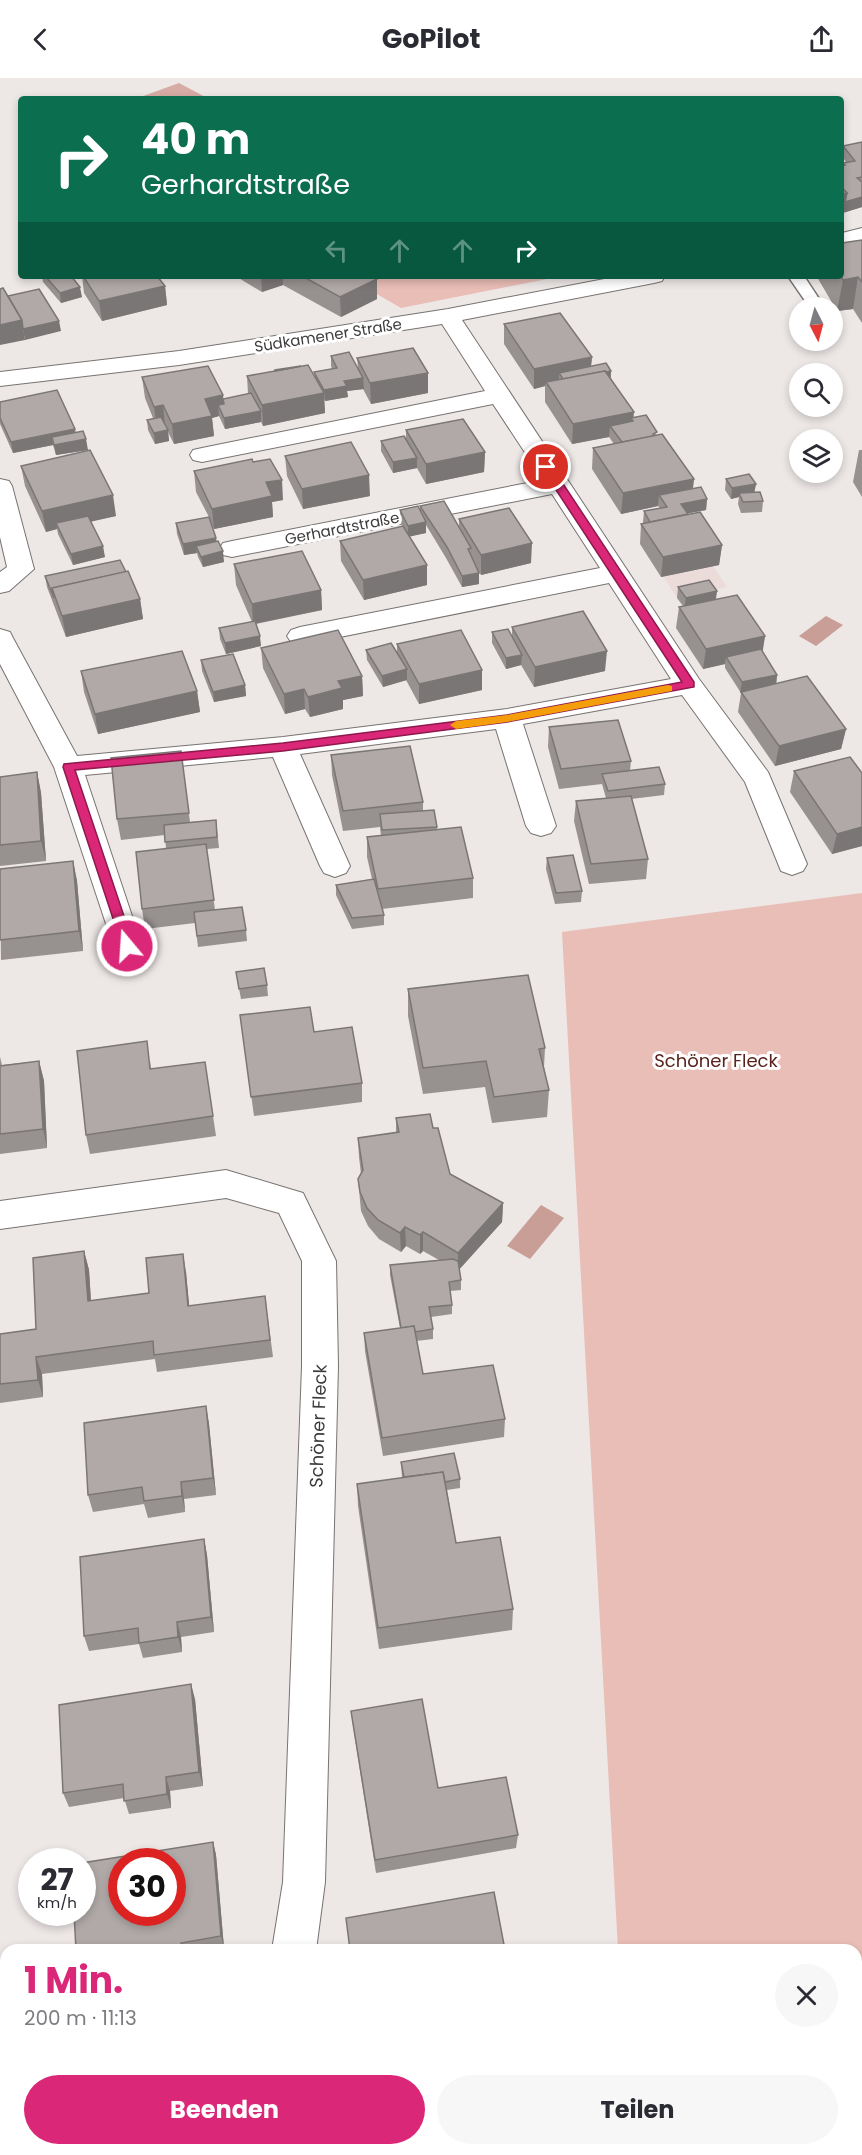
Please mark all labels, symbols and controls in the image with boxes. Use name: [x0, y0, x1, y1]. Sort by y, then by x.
text: GoPilot: [382, 20, 480, 57]
icon: back: [24, 23, 57, 56]
icon: share: [805, 23, 838, 56]
text: 40 m: [141, 110, 250, 169]
icon: right: [42, 120, 120, 198]
text: Gerhardtstraße: [141, 166, 350, 203]
icon: left: [320, 234, 353, 267]
icon: ahead: [383, 234, 416, 267]
icon: ahead: [446, 234, 479, 267]
icon: right: [509, 234, 542, 267]
north arrow: [789, 297, 843, 351]
map controls: [789, 297, 843, 483]
street label: Südkamener Straße: [253, 313, 403, 357]
button: search: [789, 363, 843, 417]
button: layers: [789, 429, 843, 483]
pin: [520, 441, 571, 492]
icon: arrive: [529, 450, 562, 483]
street label: Gerhardtstraße: [283, 507, 401, 549]
position arrow: [95, 914, 159, 978]
park label: Schöner Fleck: [654, 1048, 779, 1073]
street label: Schöner Fleck: [303, 1363, 333, 1488]
speed limit sign: 30: [108, 1848, 186, 1926]
text: 27: [40, 1858, 74, 1901]
text: km/h: [37, 1892, 77, 1913]
text: 1 Min.: [24, 1955, 123, 2006]
button: close: [775, 1964, 838, 2027]
text: 200 m · 11:13: [24, 2004, 137, 2032]
button: Beenden: [24, 2075, 425, 2144]
button: Teilen: [437, 2075, 838, 2144]

